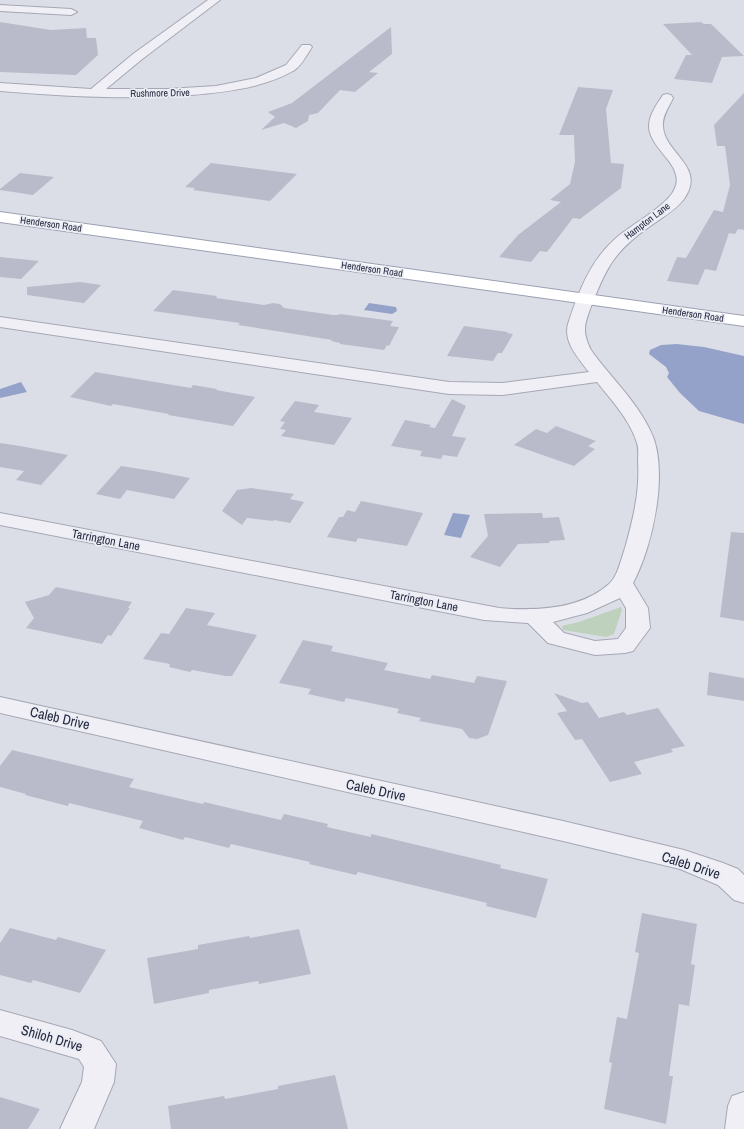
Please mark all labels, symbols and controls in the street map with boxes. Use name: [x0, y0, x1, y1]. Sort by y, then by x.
street label: Rushmore Drive: [130, 86, 190, 100]
street label: Hampton Lane: [622, 199, 673, 242]
street label: Henderson Road: [19, 213, 83, 235]
street label: Henderson Road: [340, 258, 404, 280]
street label: Henderson Road: [661, 303, 725, 325]
street label: Tarrington Lane: [71, 526, 141, 554]
street label: Tarrington Lane: [389, 587, 459, 615]
street label: Caleb Drive: [28, 702, 92, 734]
street label: Caleb Drive: [344, 775, 408, 805]
street label: Caleb Drive: [659, 847, 723, 883]
street label: Shiloh Drive: [19, 1021, 85, 1055]

